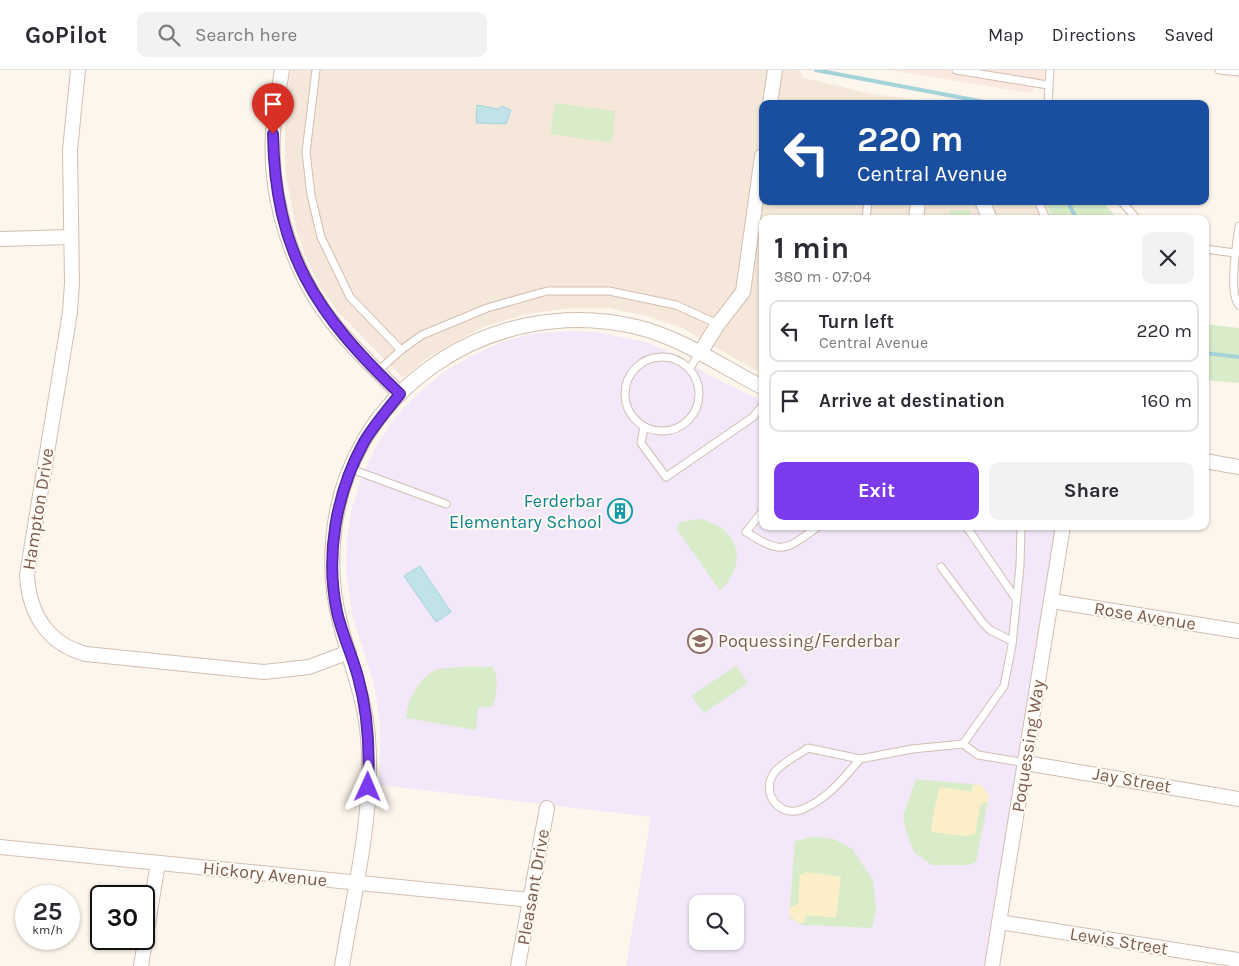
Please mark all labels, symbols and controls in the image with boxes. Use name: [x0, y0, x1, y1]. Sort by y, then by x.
search box: [137, 12, 487, 57]
text: GoPilot: [25, 21, 107, 49]
icon: search: [155, 21, 183, 49]
text: Search here: [195, 24, 297, 46]
text: Map: [988, 24, 1024, 46]
text: Directions: [1052, 24, 1136, 46]
text: Saved: [1164, 24, 1214, 46]
pin: [252, 83, 294, 134]
icon: arrive: [259, 90, 287, 118]
text: 220 m: [857, 119, 964, 160]
icon: left: [774, 120, 839, 185]
text: Central Avenue: [857, 161, 1007, 187]
text: 1 min: [774, 230, 849, 266]
button: close: [1142, 232, 1194, 284]
text: 380 m · 07:04: [774, 267, 871, 286]
text: Turn left: [819, 311, 894, 333]
icon: left: [776, 317, 804, 345]
text: 220 m: [1136, 320, 1192, 342]
text: Central Avenue: [819, 333, 928, 352]
icon: arrive: [776, 387, 804, 415]
text: Arrive at destination: [819, 390, 1005, 412]
text: 160 m: [1141, 390, 1192, 412]
street label: Hampton Drive: [18, 446, 58, 572]
button: Exit: [774, 462, 979, 520]
button: Share: [989, 462, 1194, 520]
place label: Ferderbar Elementary School: [449, 490, 602, 533]
building icon: Ferderbar Elementary School: [607, 498, 633, 524]
street label: Rose Avenue: [1092, 597, 1198, 635]
school or university icon: Poquessing/Ferderbar: [687, 628, 713, 654]
place label: Poquessing/Ferderbar: [718, 630, 900, 652]
street label: Poquessing Way: [1007, 678, 1049, 814]
position arrow: [341, 760, 393, 812]
street label: Jay Street: [1091, 762, 1173, 798]
street label: Pleasant Drive: [512, 827, 554, 947]
street label: Hickory Avenue: [202, 857, 328, 891]
speed limit sign: 30: [90, 885, 155, 950]
map controls: [689, 895, 744, 950]
button: search: [689, 895, 744, 950]
text: 25: [33, 897, 62, 926]
street label: Lewis Street: [1068, 922, 1170, 960]
text: km/h: [32, 923, 63, 937]

